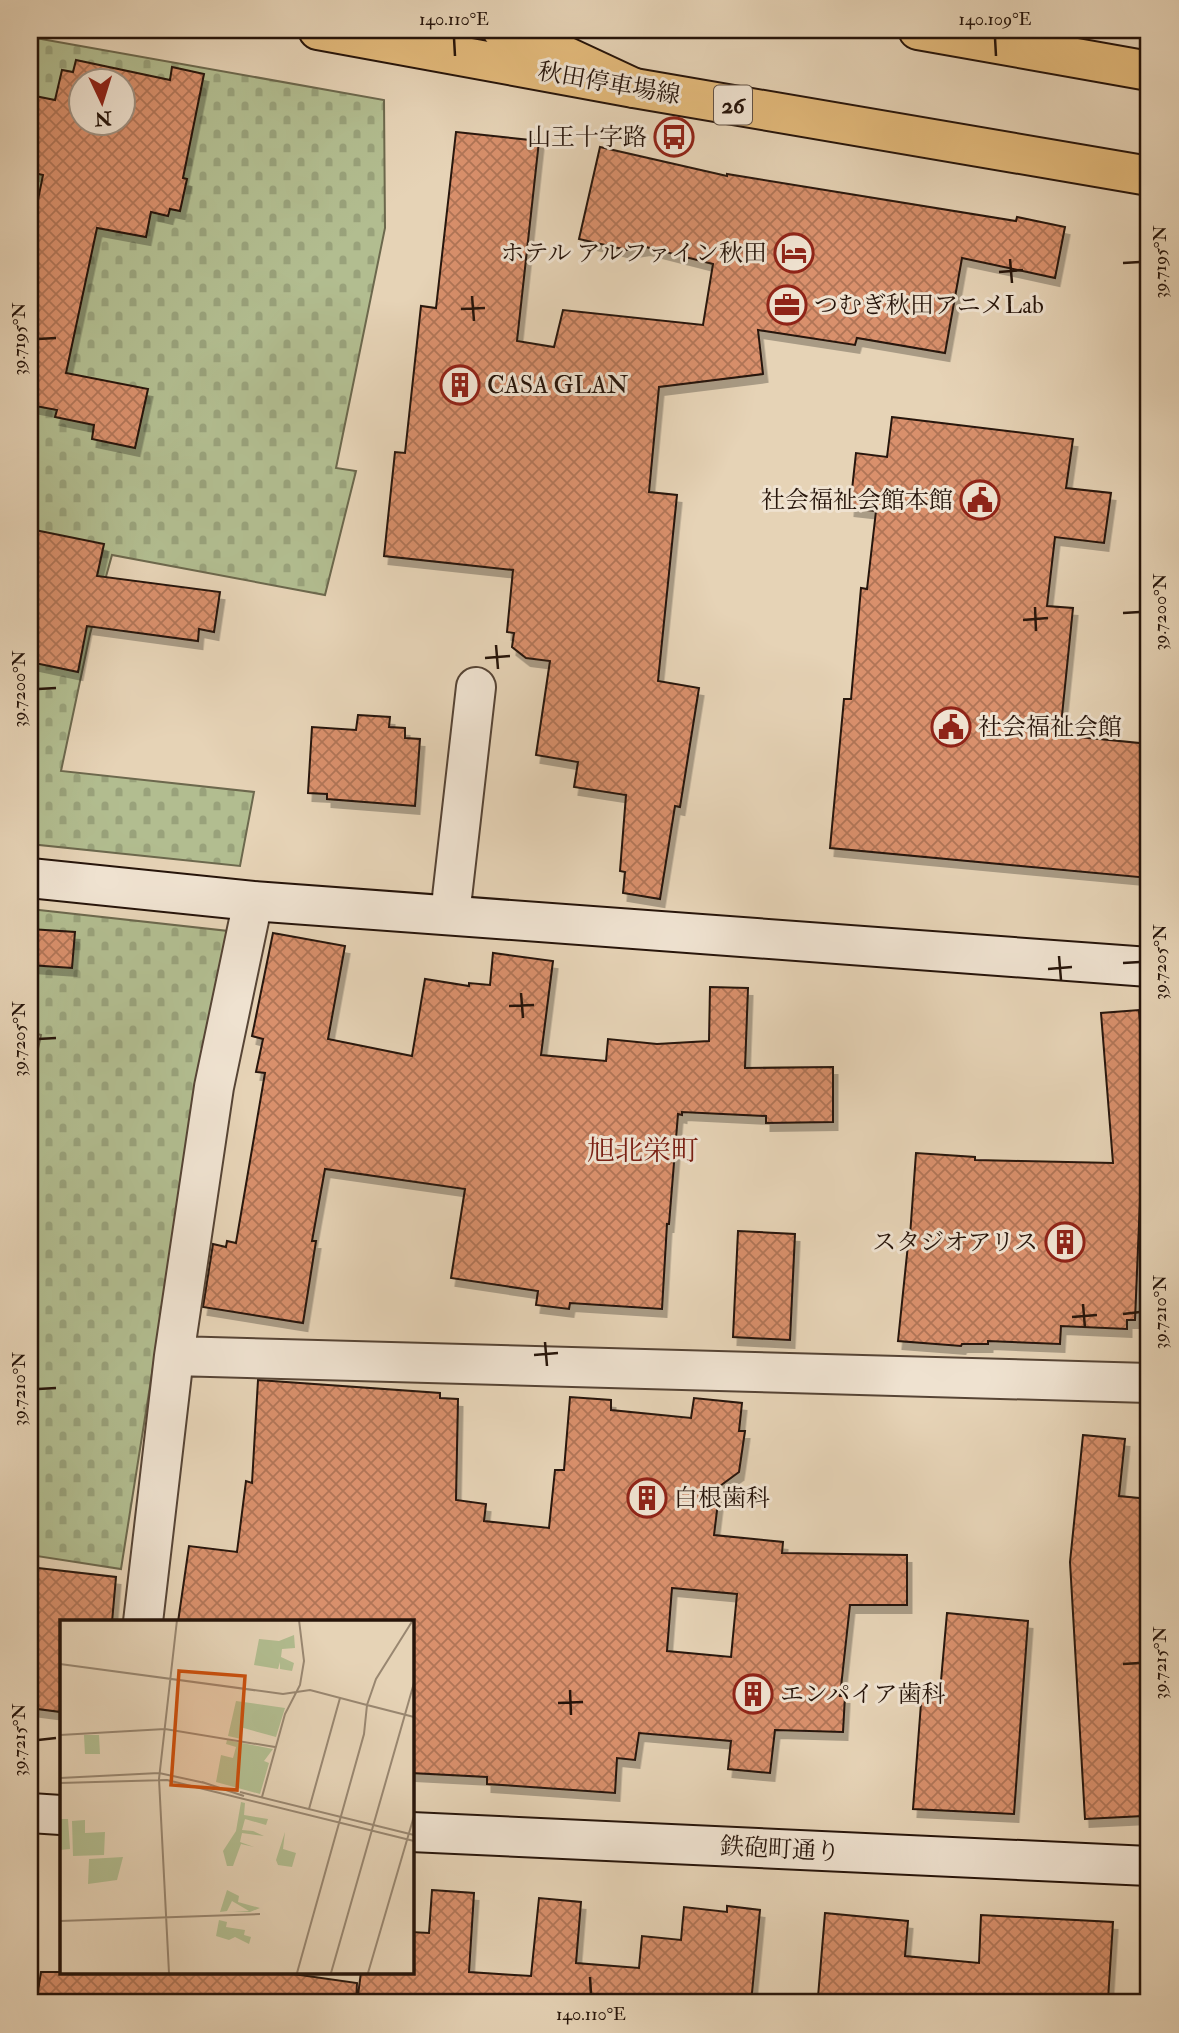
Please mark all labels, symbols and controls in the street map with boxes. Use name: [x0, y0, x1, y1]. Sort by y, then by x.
text: 140.110°E: [419, 8, 489, 31]
text: 140.109°E: [959, 8, 1031, 31]
street label: 秋田停車場線: [535, 56, 683, 111]
north arrow: [66, 66, 136, 136]
road number: 26: [714, 86, 752, 124]
text: N: [93, 105, 113, 131]
bus stop icon: 山王十字路: [653, 116, 695, 158]
place label: 山王十字路: [527, 122, 647, 153]
text: 39.7195°N: [1149, 225, 1172, 299]
hotel icon: ホテル アルファイン秋田: [773, 232, 815, 274]
place label: ホテル アルファイン秋田: [501, 238, 767, 269]
office icon: つむぎ秋田アニメLab: [766, 284, 808, 326]
place label: つむぎ秋田アニメLab: [814, 290, 1044, 321]
text: 39.7195°N: [8, 302, 31, 376]
building icon: CASA GLAN: [439, 364, 481, 406]
place label: CASA GLAN: [487, 370, 629, 401]
public building icon: 社会福祉会館本館: [959, 479, 1001, 521]
place label: 社会福祉会館本館: [761, 485, 953, 516]
text: 39.7200°N: [1149, 573, 1172, 651]
text: 39.7200°N: [8, 650, 31, 728]
public building icon: 社会福祉会館: [930, 706, 972, 748]
place label: 社会福祉会館: [978, 712, 1122, 743]
text: 39.7205°N: [1149, 924, 1172, 1000]
text: 39.7205°N: [8, 1001, 31, 1077]
district label: 旭北栄町: [587, 1134, 699, 1169]
building icon: スタジオアリス: [1044, 1221, 1086, 1263]
place label: スタジオアリス: [872, 1227, 1038, 1258]
text: 39.7210°N: [1149, 1275, 1172, 1349]
text: 39.7210°N: [8, 1352, 31, 1426]
building icon: 白根歯科: [626, 1477, 668, 1519]
place label: 白根歯科: [674, 1483, 770, 1514]
inset map: [60, 1620, 413, 1974]
text: 39.7215°N: [1149, 1626, 1172, 1700]
building icon: エンパイア歯科: [732, 1673, 774, 1715]
place label: エンパイア歯科: [780, 1679, 946, 1710]
text: 39.7215°N: [8, 1703, 31, 1777]
street label: 鉄砲町通り: [719, 1831, 841, 1868]
text: 140.110°E: [556, 2003, 626, 2026]

